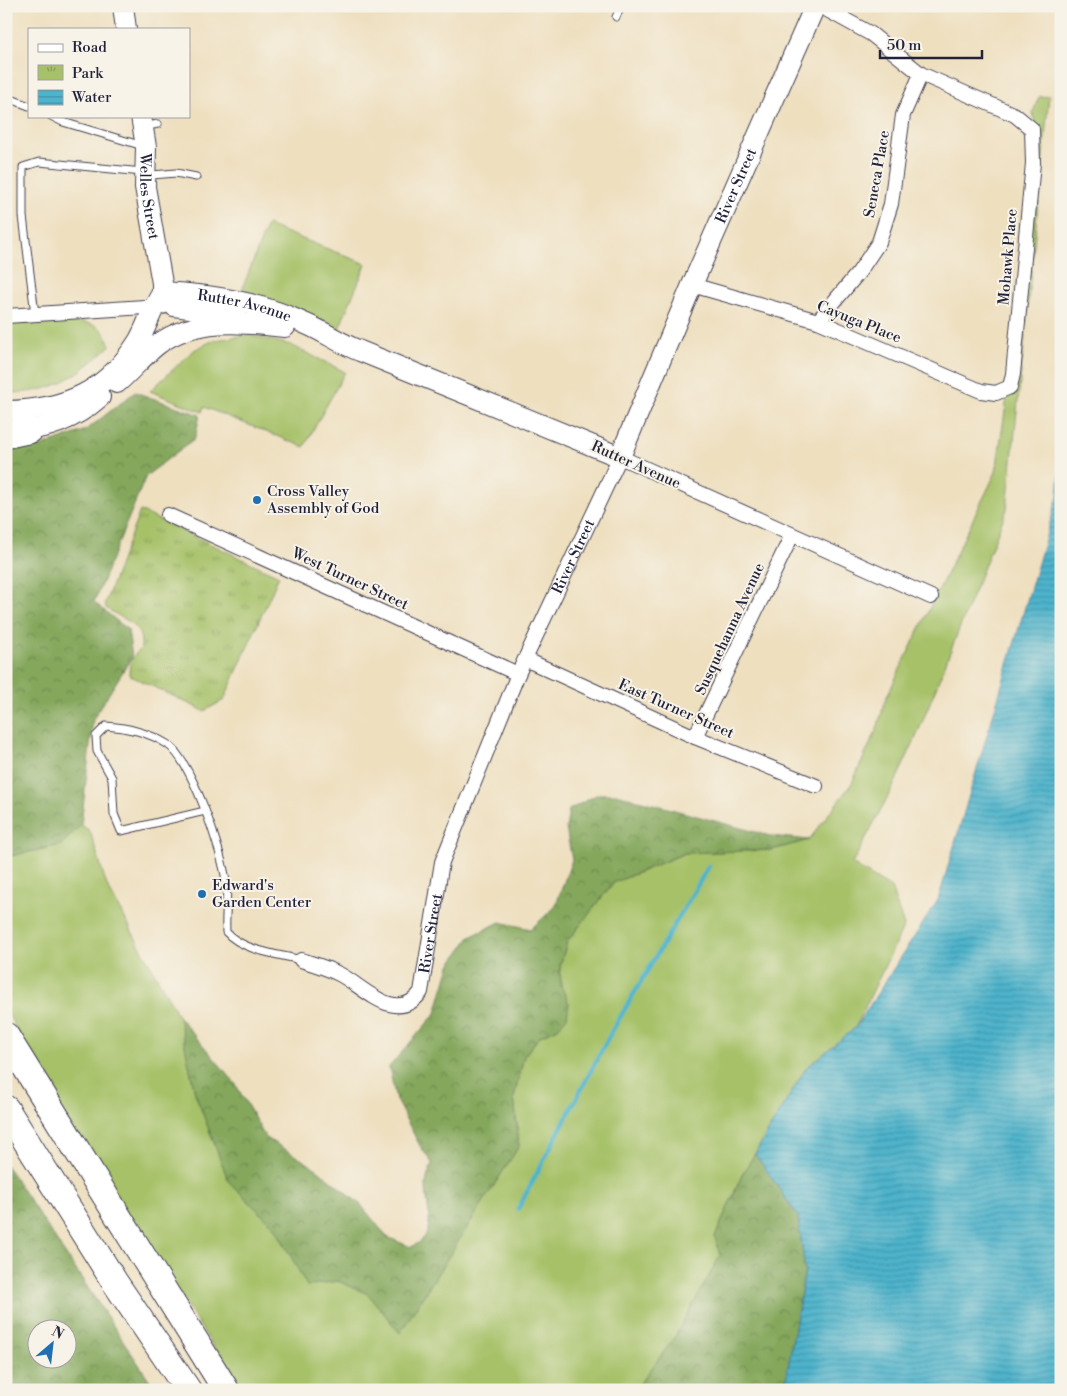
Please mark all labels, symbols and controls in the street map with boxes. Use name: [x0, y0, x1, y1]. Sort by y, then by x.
legend: [28, 28, 190, 118]
scale bar: [880, 28, 982, 60]
text: 50 m: [887, 36, 921, 55]
text: Road: [72, 38, 107, 57]
text: Park: [72, 64, 104, 83]
text: Water: [71, 88, 112, 107]
street label: Seneca Place: [860, 129, 894, 219]
street label: River Street: [711, 144, 761, 226]
street label: Welles Street: [135, 152, 164, 242]
street label: Mohawk Place: [994, 208, 1022, 306]
street label: Rutter Avenue: [196, 285, 294, 326]
street label: Cayuga Place: [814, 296, 904, 348]
street label: Rutter Avenue: [588, 437, 684, 493]
place label: Cross Valley Assembly of God: [266, 482, 380, 518]
marker: Cross Valley Assembly of God: [251, 494, 263, 506]
street label: River Street: [547, 515, 599, 597]
street label: West Turner Street: [288, 543, 412, 615]
street label: Susquehanna Avenue: [691, 560, 769, 698]
street label: East Turner Street: [615, 675, 737, 743]
place label: Edward's Garden Center: [212, 876, 312, 912]
marker: Edward's Garden Center: [196, 888, 208, 900]
street label: River Street: [415, 892, 446, 975]
north arrow: [28, 1318, 78, 1368]
text: N: [49, 1323, 67, 1344]

